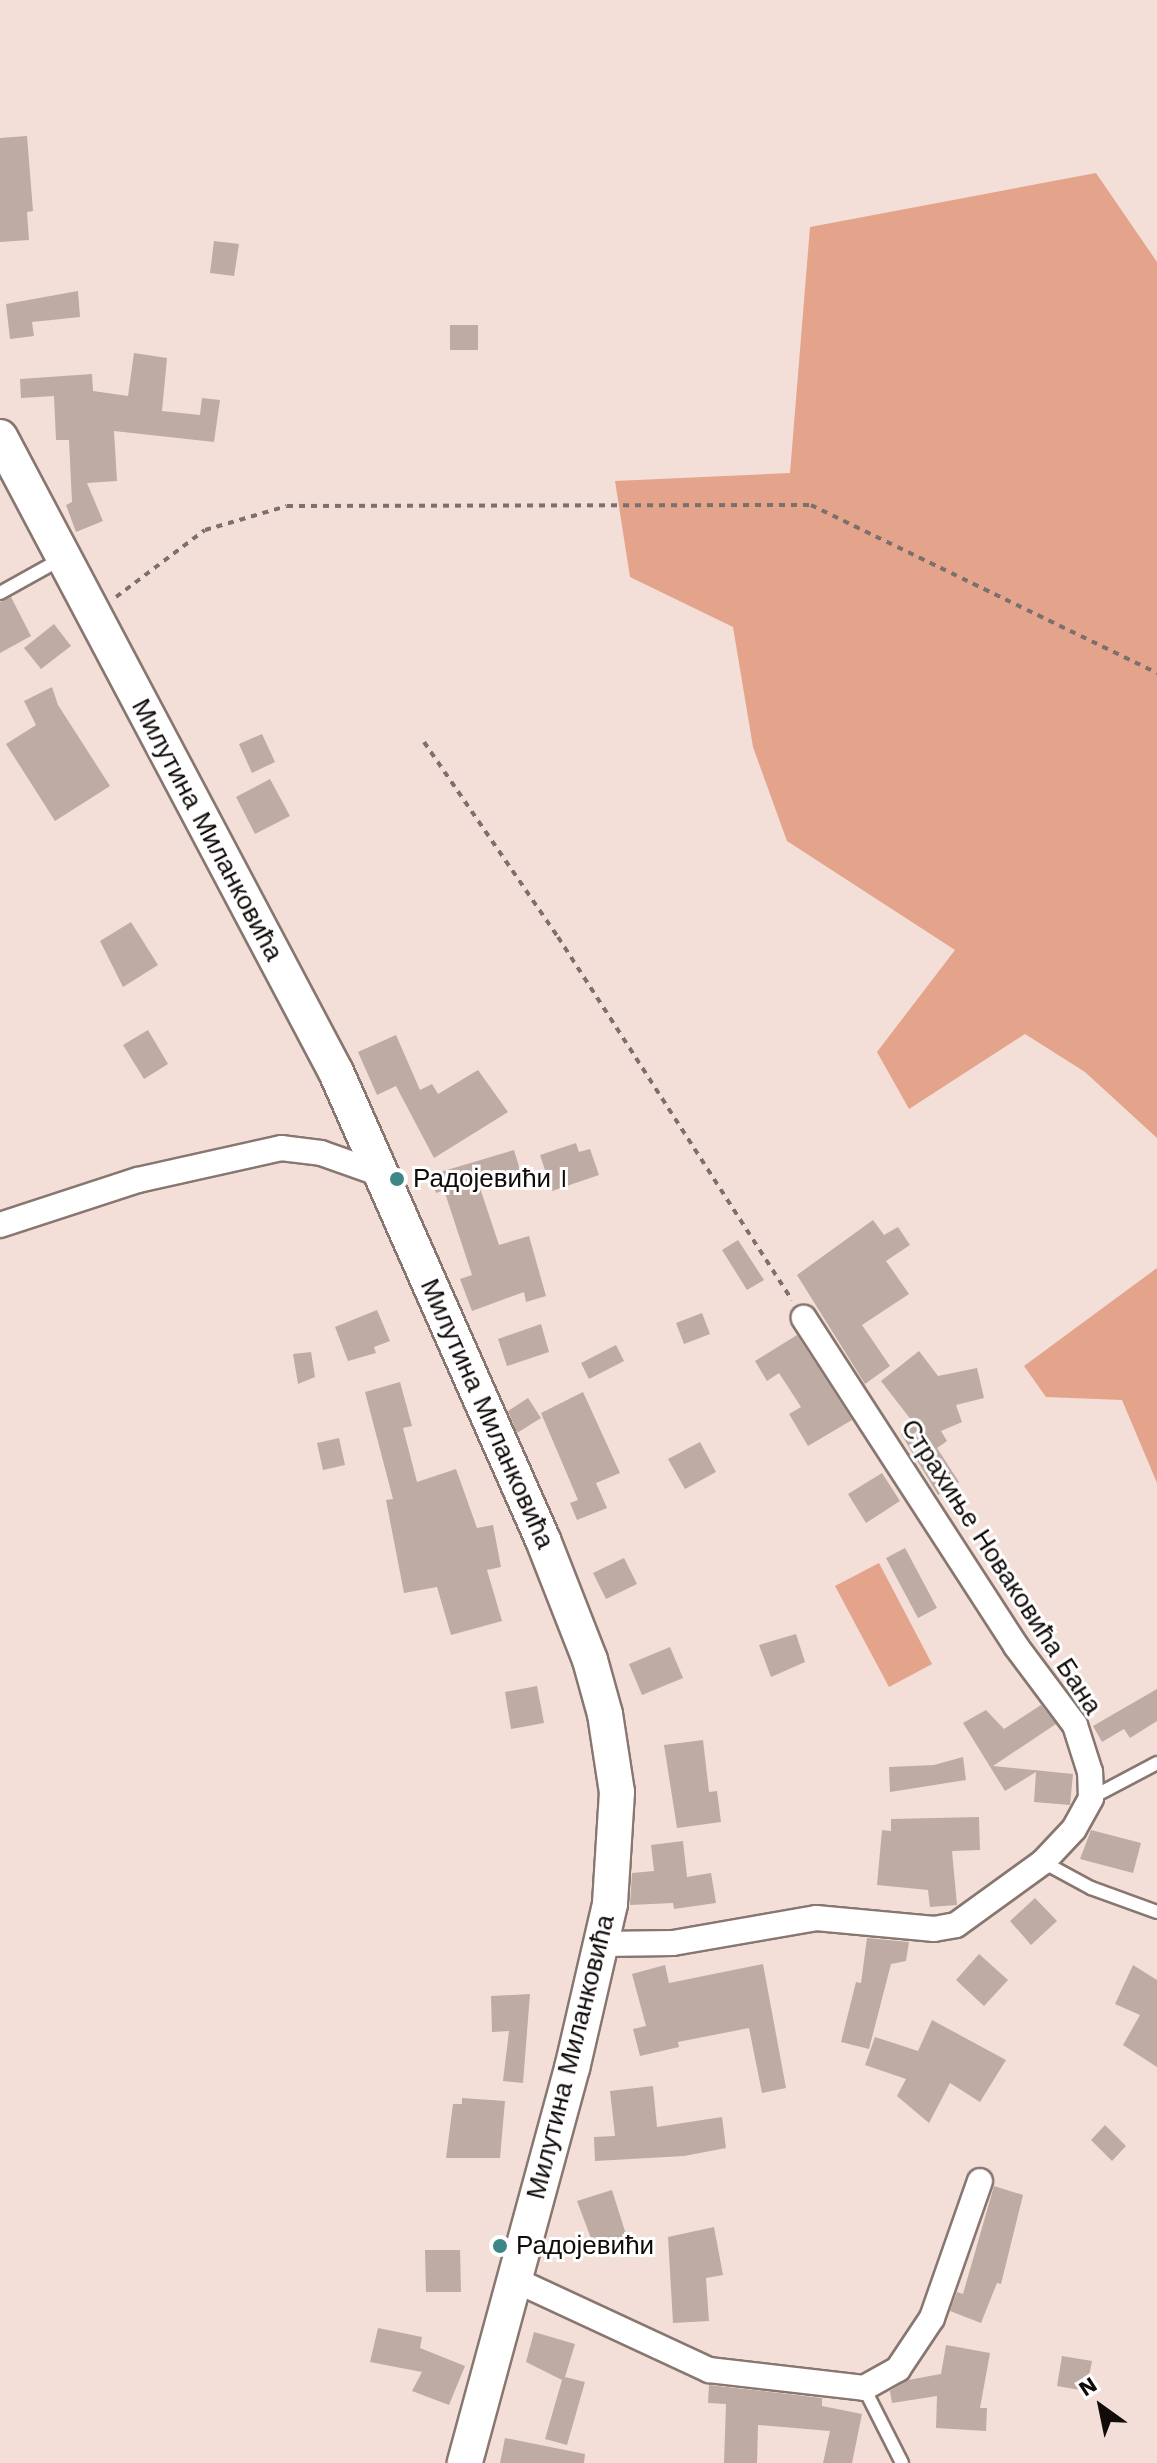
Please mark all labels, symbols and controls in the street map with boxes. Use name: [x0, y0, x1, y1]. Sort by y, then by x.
street label: Милутина Миланковића: [125, 694, 289, 966]
place label: Радојевићи I: [413, 1163, 568, 1195]
marker: Радојевићи I: [388, 1170, 406, 1188]
street label: Милутина Миланковића: [413, 1274, 561, 1554]
street label: Страхиње Новаковића Бана: [894, 1414, 1108, 1720]
street label: Милутина Миланковића: [521, 1912, 621, 2202]
place label: Радојевићи: [516, 2230, 654, 2262]
marker: Радојевићи: [491, 2237, 509, 2255]
north arrow: [1061, 2367, 1141, 2447]
text: N: [1074, 2372, 1101, 2401]

